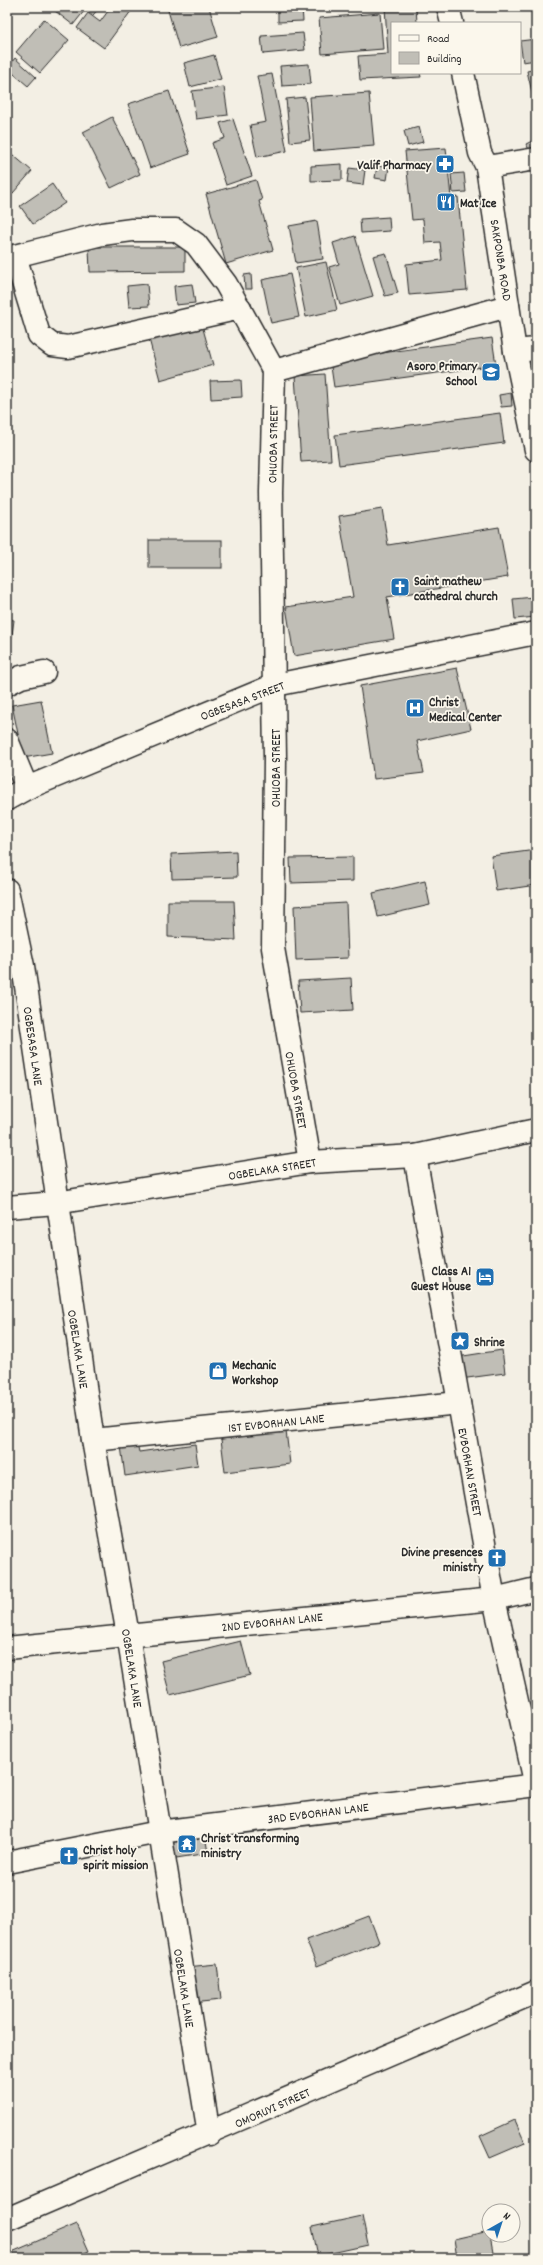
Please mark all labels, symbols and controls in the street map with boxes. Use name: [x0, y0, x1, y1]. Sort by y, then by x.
legend: [391, 22, 521, 74]
text: Road: [427, 31, 449, 48]
text: Building: [427, 51, 462, 68]
pharmacy icon: Valif Pharmacy: [434, 153, 456, 175]
place label: Valif Pharmacy: [357, 157, 432, 176]
restaurant icon: Mat Ice: [435, 191, 457, 213]
place label: Mat Ice: [460, 195, 497, 214]
street label: SAKPONBA ROAD: [484, 218, 515, 303]
place label: Asoro Primary School: [407, 358, 478, 392]
school or university icon: Asoro Primary School: [480, 361, 502, 383]
street label: OHUOBA STREET: [264, 405, 285, 483]
place label: Saint mathew cathedral church: [414, 573, 498, 607]
church icon: Saint mathew cathedral church: [389, 576, 411, 598]
street label: OGBESASA STREET: [198, 678, 288, 727]
place label: Christ Medical Center: [429, 694, 503, 728]
hospital icon: Christ Medical Center: [404, 697, 426, 719]
street label: OHUOBA STREET: [268, 729, 287, 807]
street label: OGBESASA LANE: [17, 1006, 46, 1087]
street label: OHUOBA STREET: [278, 1050, 311, 1131]
street label: OGBELAKA STREET: [227, 1154, 318, 1187]
place label: Class A1 Guest House: [411, 1263, 471, 1297]
hotel icon: Class A1 Guest House: [474, 1266, 496, 1288]
street label: OGBELAKA LANE: [61, 1309, 92, 1390]
place icon: Shrine: [449, 1330, 471, 1352]
place label: Shrine: [474, 1334, 505, 1353]
place label: Mechanic Workshop: [232, 1357, 279, 1391]
shop icon: Mechanic Workshop: [207, 1360, 229, 1382]
street label: 1ST EVBORHAN LANE: [227, 1410, 325, 1439]
street label: EVBORHAN STREET: [451, 1427, 486, 1518]
place label: Divine presences ministry: [401, 1544, 484, 1578]
church icon: Divine presences ministry: [486, 1547, 508, 1569]
street label: 2ND EVBORHAN LANE: [221, 1609, 324, 1638]
street label: OGBELAKA LANE: [115, 1628, 146, 1709]
street label: 3RD EVBORHAN LANE: [267, 1799, 370, 1830]
place label: Christ transforming ministry: [201, 1830, 300, 1864]
temple icon: Christ transforming ministry: [176, 1833, 198, 1855]
place label: Christ holy spirit mission: [83, 1842, 148, 1876]
church icon: Christ holy spirit mission: [58, 1845, 80, 1867]
street label: OGBELAKA LANE: [167, 1948, 198, 2029]
street label: OMORUYI STREET: [232, 2084, 314, 2134]
north arrow: [481, 2203, 521, 2243]
text: N: [499, 2209, 514, 2225]

